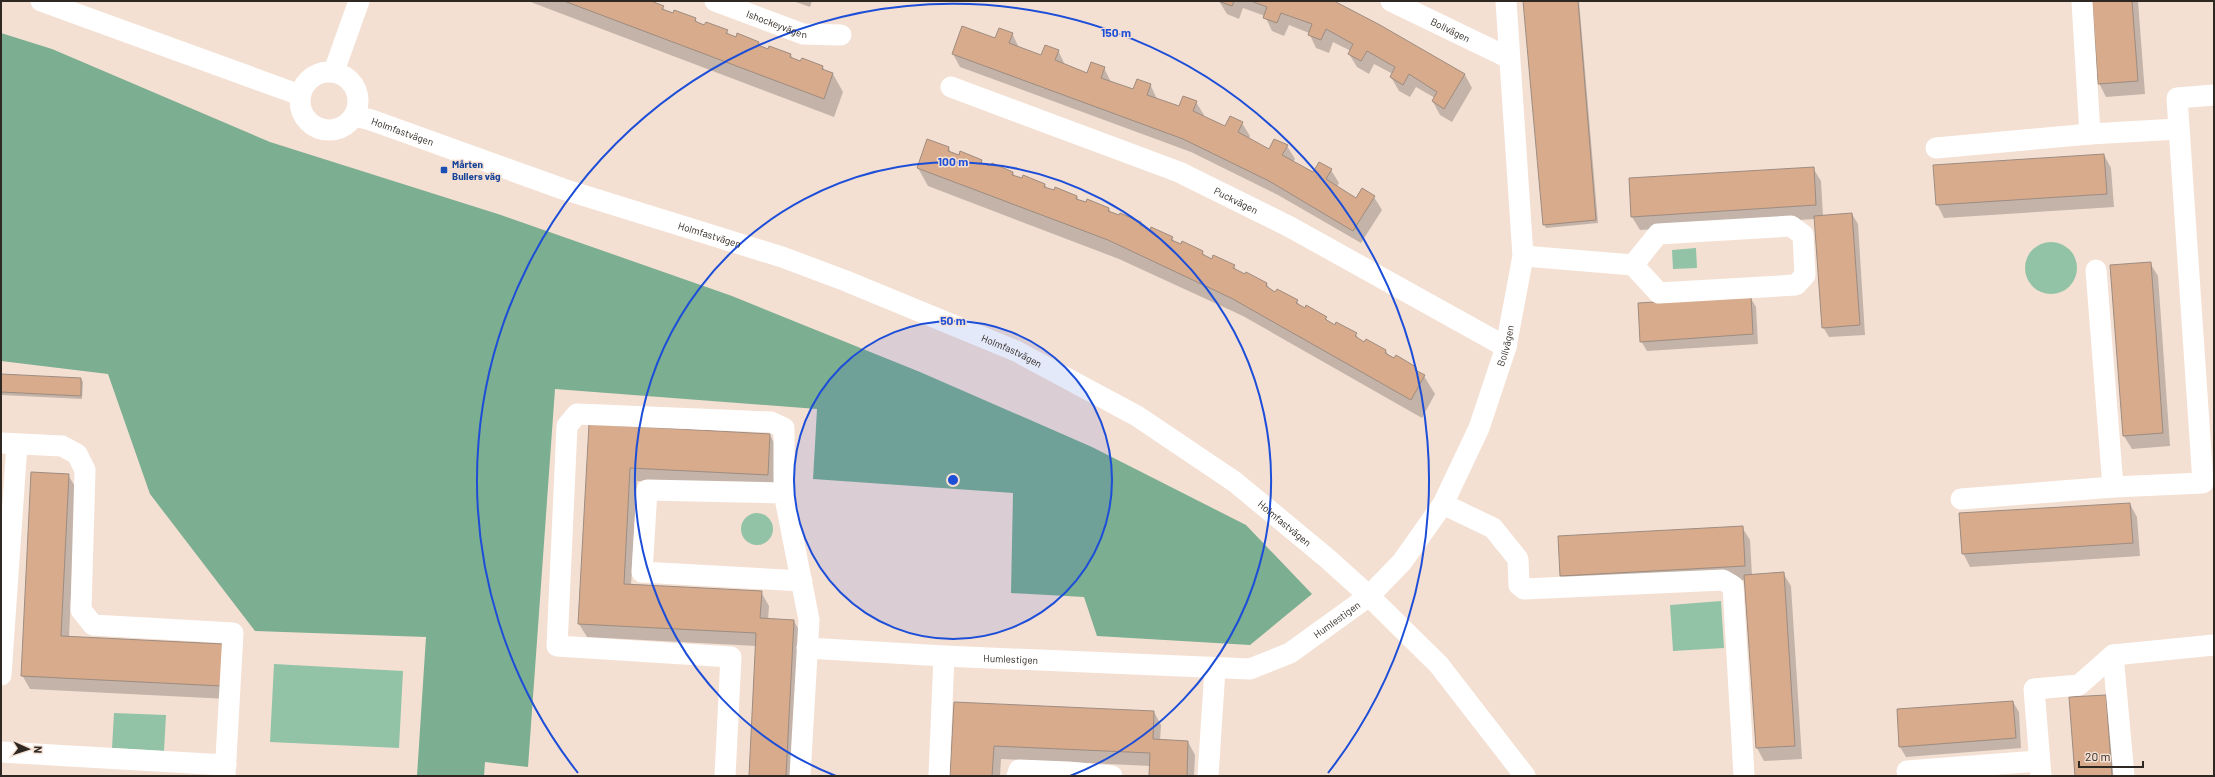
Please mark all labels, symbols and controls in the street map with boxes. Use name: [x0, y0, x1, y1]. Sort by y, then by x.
street label: Ishockeyvägen: [745, 7, 807, 40]
street label: Bollvägen: [1429, 15, 1472, 44]
text: 150 m: [1101, 25, 1131, 39]
street label: Holmfastvägen: [370, 115, 435, 148]
text: 100 m: [938, 154, 968, 168]
place label: Mårten Bullers väg: [452, 158, 501, 182]
marker: Mårten Bullers väg: [439, 165, 449, 175]
street label: Puckvägen: [1212, 184, 1260, 216]
street label: Holmfastvägen: [677, 219, 743, 250]
text: 50 m: [940, 313, 966, 327]
street label: Bollvägen: [1494, 324, 1516, 368]
street label: Holmfastvägen: [980, 331, 1044, 370]
centre of rings: [946, 473, 960, 487]
street label: Holmfastvägen: [1256, 498, 1314, 549]
street label: Humlestigen: [1311, 598, 1362, 640]
street label: Humlestigen: [983, 652, 1038, 666]
north arrow: [8, 729, 48, 769]
scale bar: [2079, 743, 2143, 769]
text: N: [32, 746, 45, 754]
text: 20 m: [2085, 749, 2111, 763]

